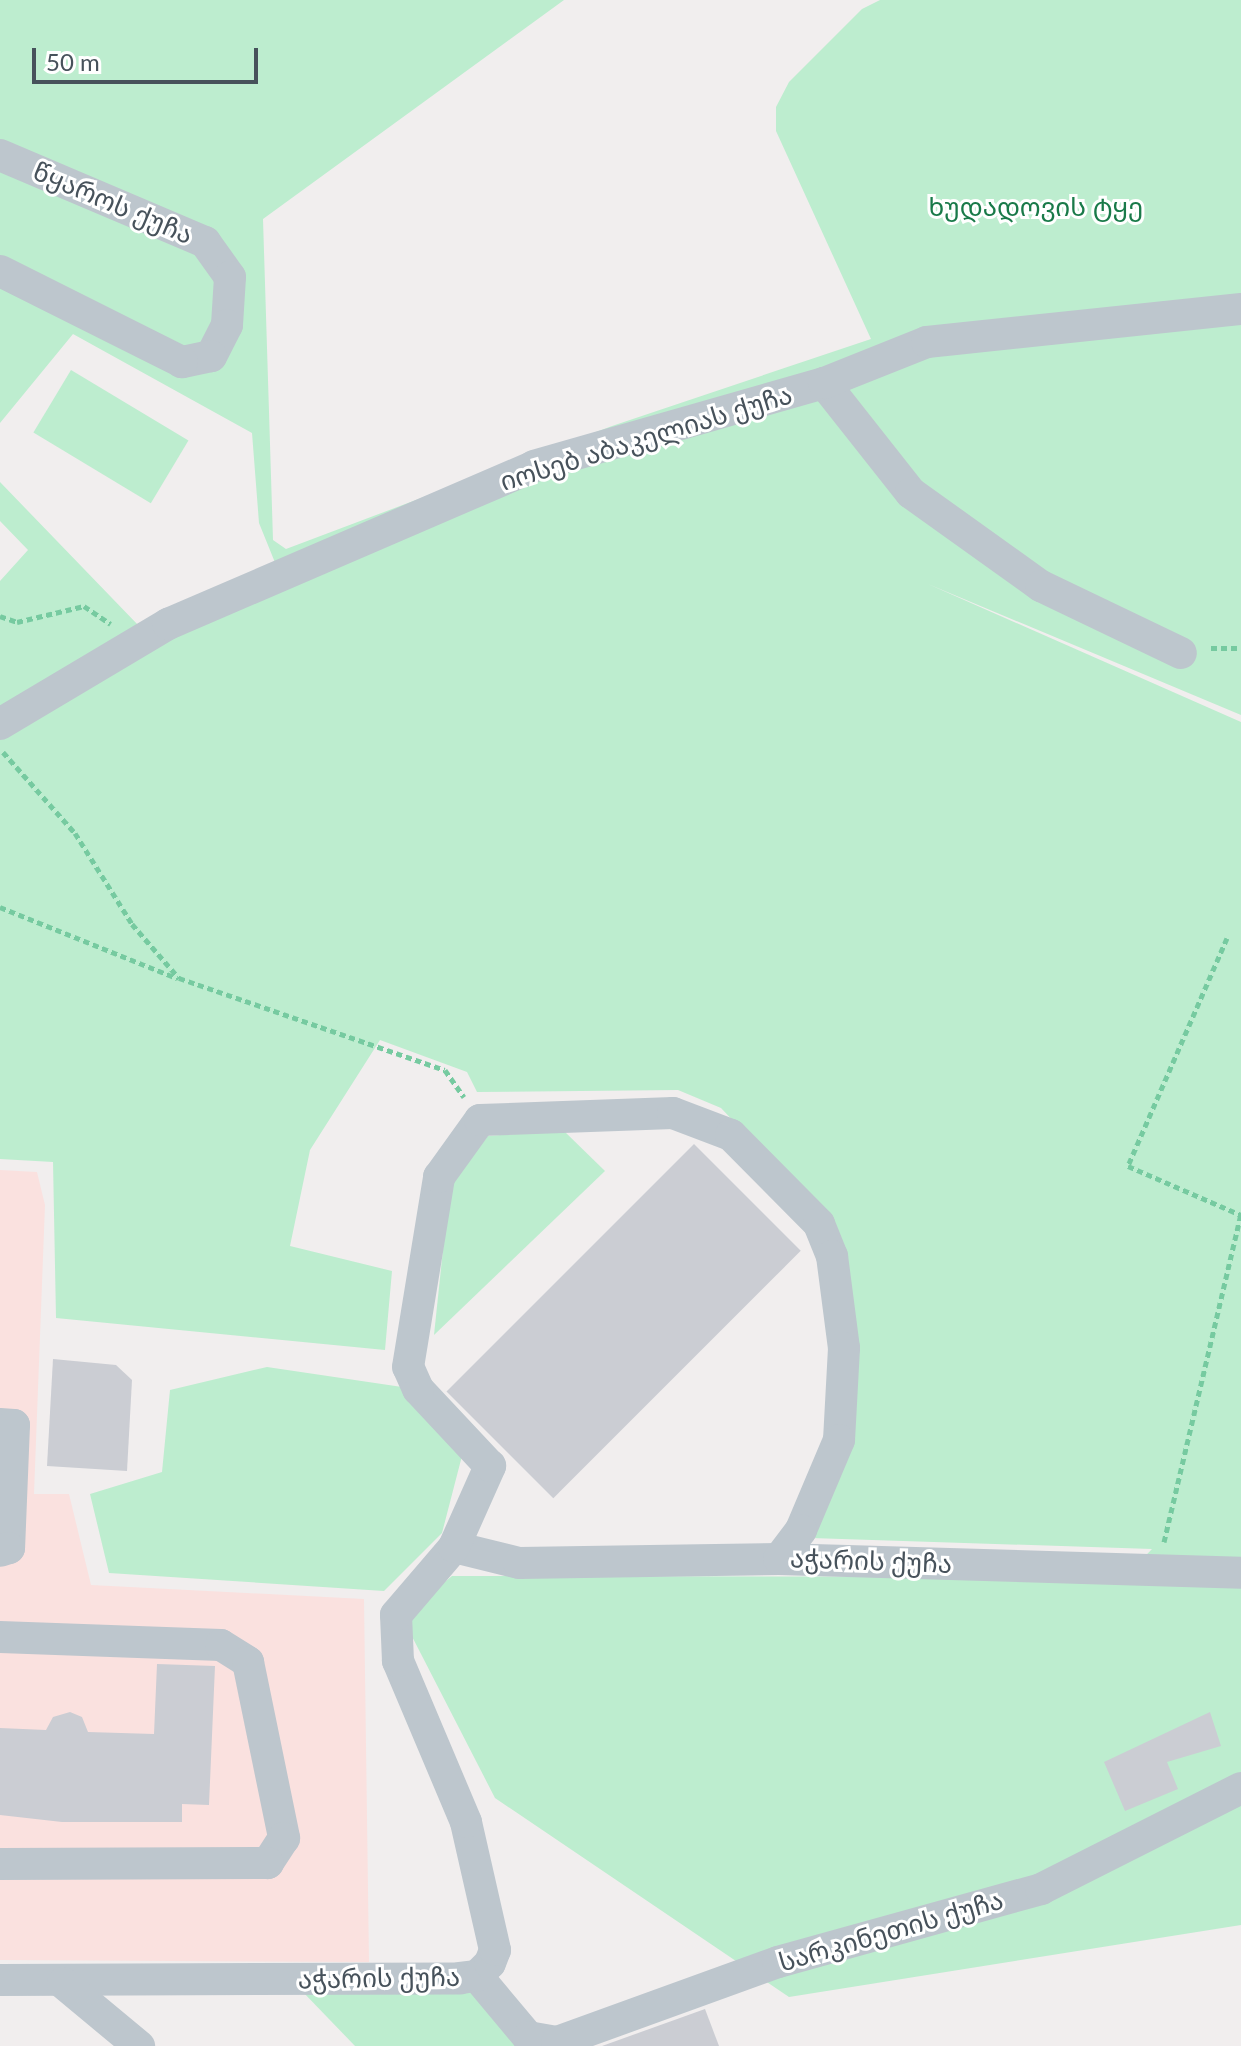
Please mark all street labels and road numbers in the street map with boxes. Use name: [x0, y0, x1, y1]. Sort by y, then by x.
street label: წყაროს ქუჩა: [28, 155, 198, 251]
street label: იოსებ აბაკელიას ქუჩა: [496, 379, 796, 497]
street label: აჭარის ქუჩა: [789, 1543, 953, 1579]
street label: სარკინეთის ქუჩა: [775, 1884, 1007, 1978]
street label: აჭარის ქუჩა: [298, 1961, 460, 1995]

